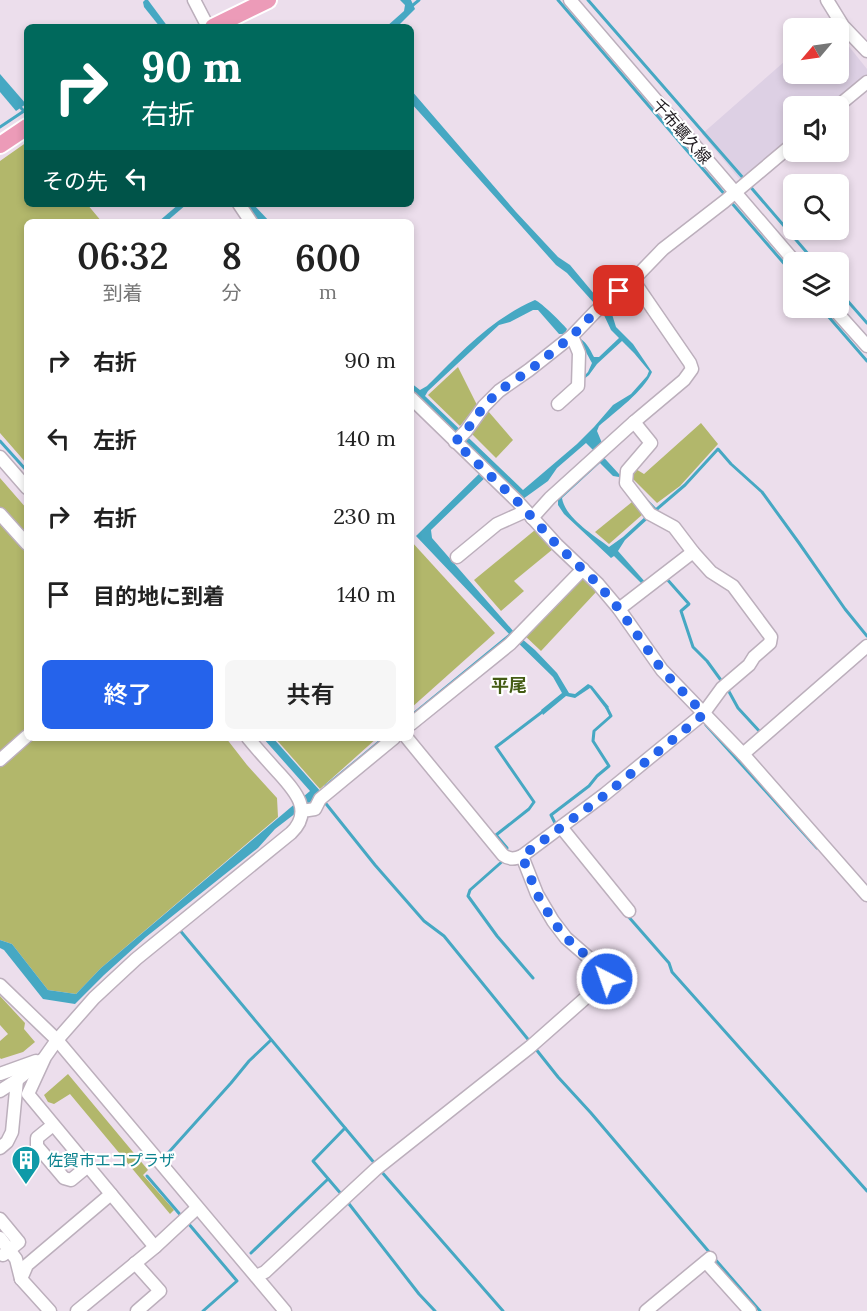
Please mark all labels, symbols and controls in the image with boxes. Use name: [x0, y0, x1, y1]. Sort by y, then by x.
north arrow: [783, 18, 849, 84]
map controls: [783, 18, 849, 318]
text: 90 m: [141, 40, 242, 94]
icon: right: [42, 48, 120, 126]
street label: 千布蠣久線: [648, 94, 716, 168]
button: sound: [783, 96, 849, 162]
text: 右折: [141, 97, 195, 131]
icon: left: [120, 162, 153, 195]
text: その先: [42, 167, 108, 195]
button: search: [783, 174, 849, 240]
text: 06:32: [77, 233, 169, 279]
text: 8: [222, 233, 242, 279]
text: 600: [295, 235, 361, 281]
button: layers: [783, 252, 849, 318]
pin: [593, 265, 644, 316]
icon: arrive: [602, 274, 635, 307]
text: m: [319, 279, 337, 304]
text: 到着: [103, 280, 143, 305]
text: 分: [222, 280, 242, 305]
icon: right: [42, 344, 75, 377]
text: 90 m: [344, 346, 396, 374]
text: 右折: [93, 348, 137, 376]
icon: left: [42, 422, 75, 455]
text: 140 m: [337, 424, 396, 452]
text: 左折: [93, 426, 137, 454]
icon: right: [42, 500, 75, 533]
text: 230 m: [333, 502, 396, 530]
text: 右折: [93, 504, 137, 532]
icon: arrive: [42, 578, 75, 611]
text: 140 m: [337, 580, 396, 608]
text: 目的地に到着: [93, 582, 225, 610]
button: 終了: [42, 660, 213, 729]
button: 共有: [225, 660, 396, 729]
district label: 平尾: [491, 674, 527, 697]
position arrow: [575, 947, 639, 1011]
building icon: 佐賀市エコプラザ: [10, 1144, 42, 1186]
place label: 佐賀市エコプラザ: [47, 1150, 175, 1170]

